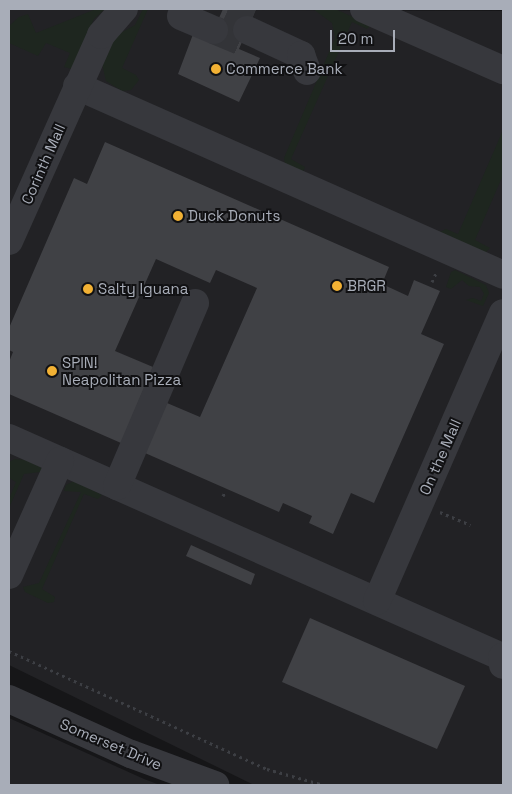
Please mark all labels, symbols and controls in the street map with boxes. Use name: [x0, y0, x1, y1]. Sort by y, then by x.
scale bar: [332, 20, 397, 52]
text: 20 m: [338, 29, 373, 48]
place label: Commerce Bank: [226, 60, 342, 78]
marker: Commerce Bank: [210, 63, 222, 75]
street label: Corinth Mall: [17, 121, 69, 207]
place label: Duck Donuts: [188, 207, 280, 225]
marker: Duck Donuts: [172, 210, 184, 222]
place label: BRGR: [347, 277, 386, 295]
place label: Salty Iguana: [98, 280, 188, 298]
marker: BRGR: [331, 280, 343, 292]
marker: Salty Iguana: [82, 283, 94, 295]
place label: SPIN! Neapolitan Pizza: [62, 353, 181, 388]
marker: SPIN! Neapolitan Pizza: [46, 365, 58, 377]
street label: On the Mall: [415, 416, 465, 498]
street label: Somerset Drive: [57, 714, 165, 774]

